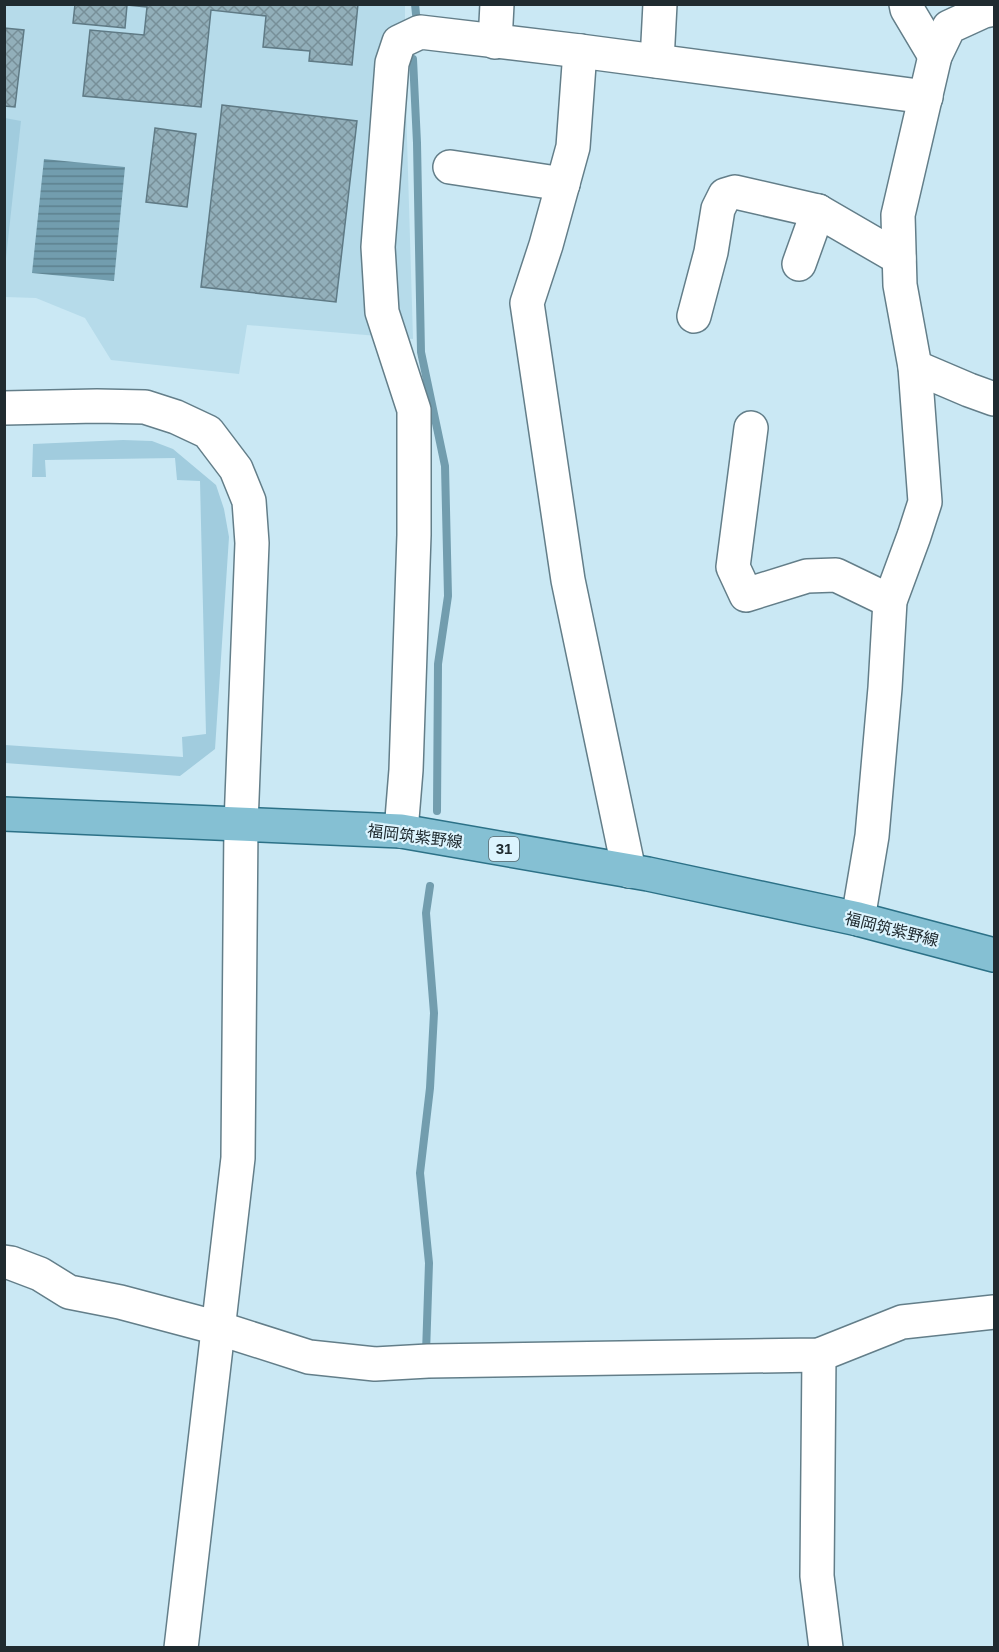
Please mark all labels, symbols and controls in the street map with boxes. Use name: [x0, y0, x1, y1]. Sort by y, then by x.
street label: 福岡筑紫野線: [366, 822, 464, 851]
road number: 31: [489, 837, 519, 861]
street label: 福岡筑紫野線: [843, 910, 941, 949]

